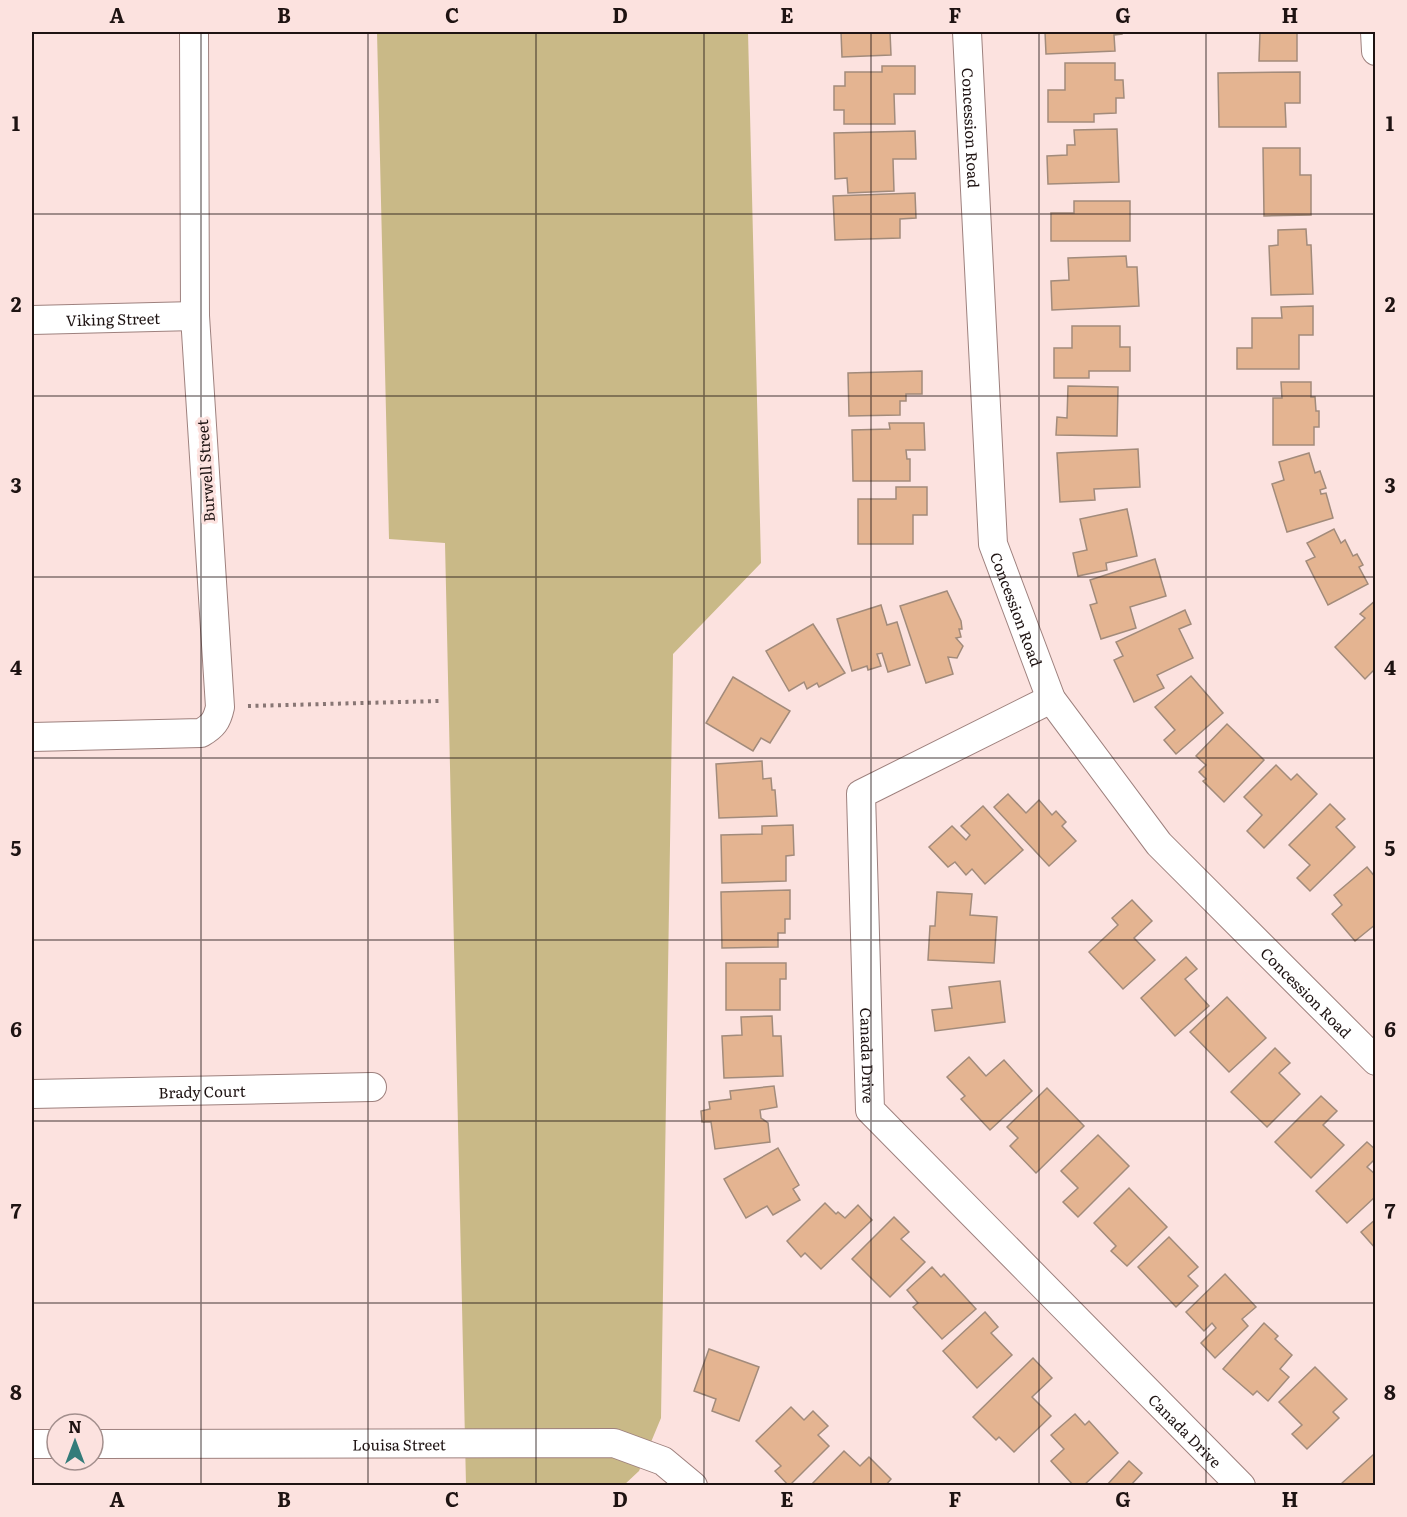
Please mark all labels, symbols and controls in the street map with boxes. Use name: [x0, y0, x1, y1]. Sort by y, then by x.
text: A: [109, 0, 125, 29]
text: B: [277, 0, 291, 29]
text: C: [445, 0, 459, 29]
text: D: [612, 0, 628, 29]
text: E: [780, 0, 794, 29]
text: F: [949, 0, 962, 29]
text: G: [1115, 0, 1131, 29]
text: H: [1282, 0, 1298, 29]
street label: Concession Road: [957, 67, 986, 189]
text: 1: [12, 107, 20, 137]
text: 1: [1386, 107, 1394, 137]
text: 2: [11, 288, 22, 318]
text: 2: [1385, 288, 1396, 318]
street label: Viking Street: [66, 305, 160, 331]
street label: Burwell Street: [190, 419, 220, 523]
text: 3: [10, 469, 22, 499]
text: 3: [1384, 469, 1396, 499]
street label: Concession Road: [985, 548, 1049, 669]
text: 4: [10, 651, 22, 681]
text: 4: [1384, 651, 1396, 681]
text: 5: [11, 832, 22, 862]
text: 5: [1385, 832, 1396, 862]
street label: Concession Road: [1256, 941, 1358, 1043]
street label: Canada Drive: [856, 1007, 881, 1104]
text: 6: [10, 1013, 22, 1043]
text: 6: [1384, 1013, 1396, 1043]
street label: Brady Court: [158, 1078, 246, 1103]
text: 7: [11, 1195, 22, 1225]
text: 7: [1385, 1195, 1396, 1225]
text: 8: [10, 1376, 22, 1406]
text: 8: [1384, 1376, 1396, 1406]
street label: Canada Drive: [1144, 1388, 1228, 1472]
north arrow: [45, 1412, 105, 1472]
text: N: [68, 1414, 82, 1438]
street label: Louisa Street: [352, 1432, 446, 1455]
text: A: [109, 1483, 125, 1513]
text: B: [277, 1483, 291, 1513]
text: C: [445, 1483, 459, 1513]
text: D: [612, 1483, 628, 1513]
text: E: [780, 1483, 794, 1513]
text: F: [949, 1483, 962, 1513]
text: G: [1115, 1483, 1131, 1513]
text: H: [1282, 1483, 1298, 1513]

